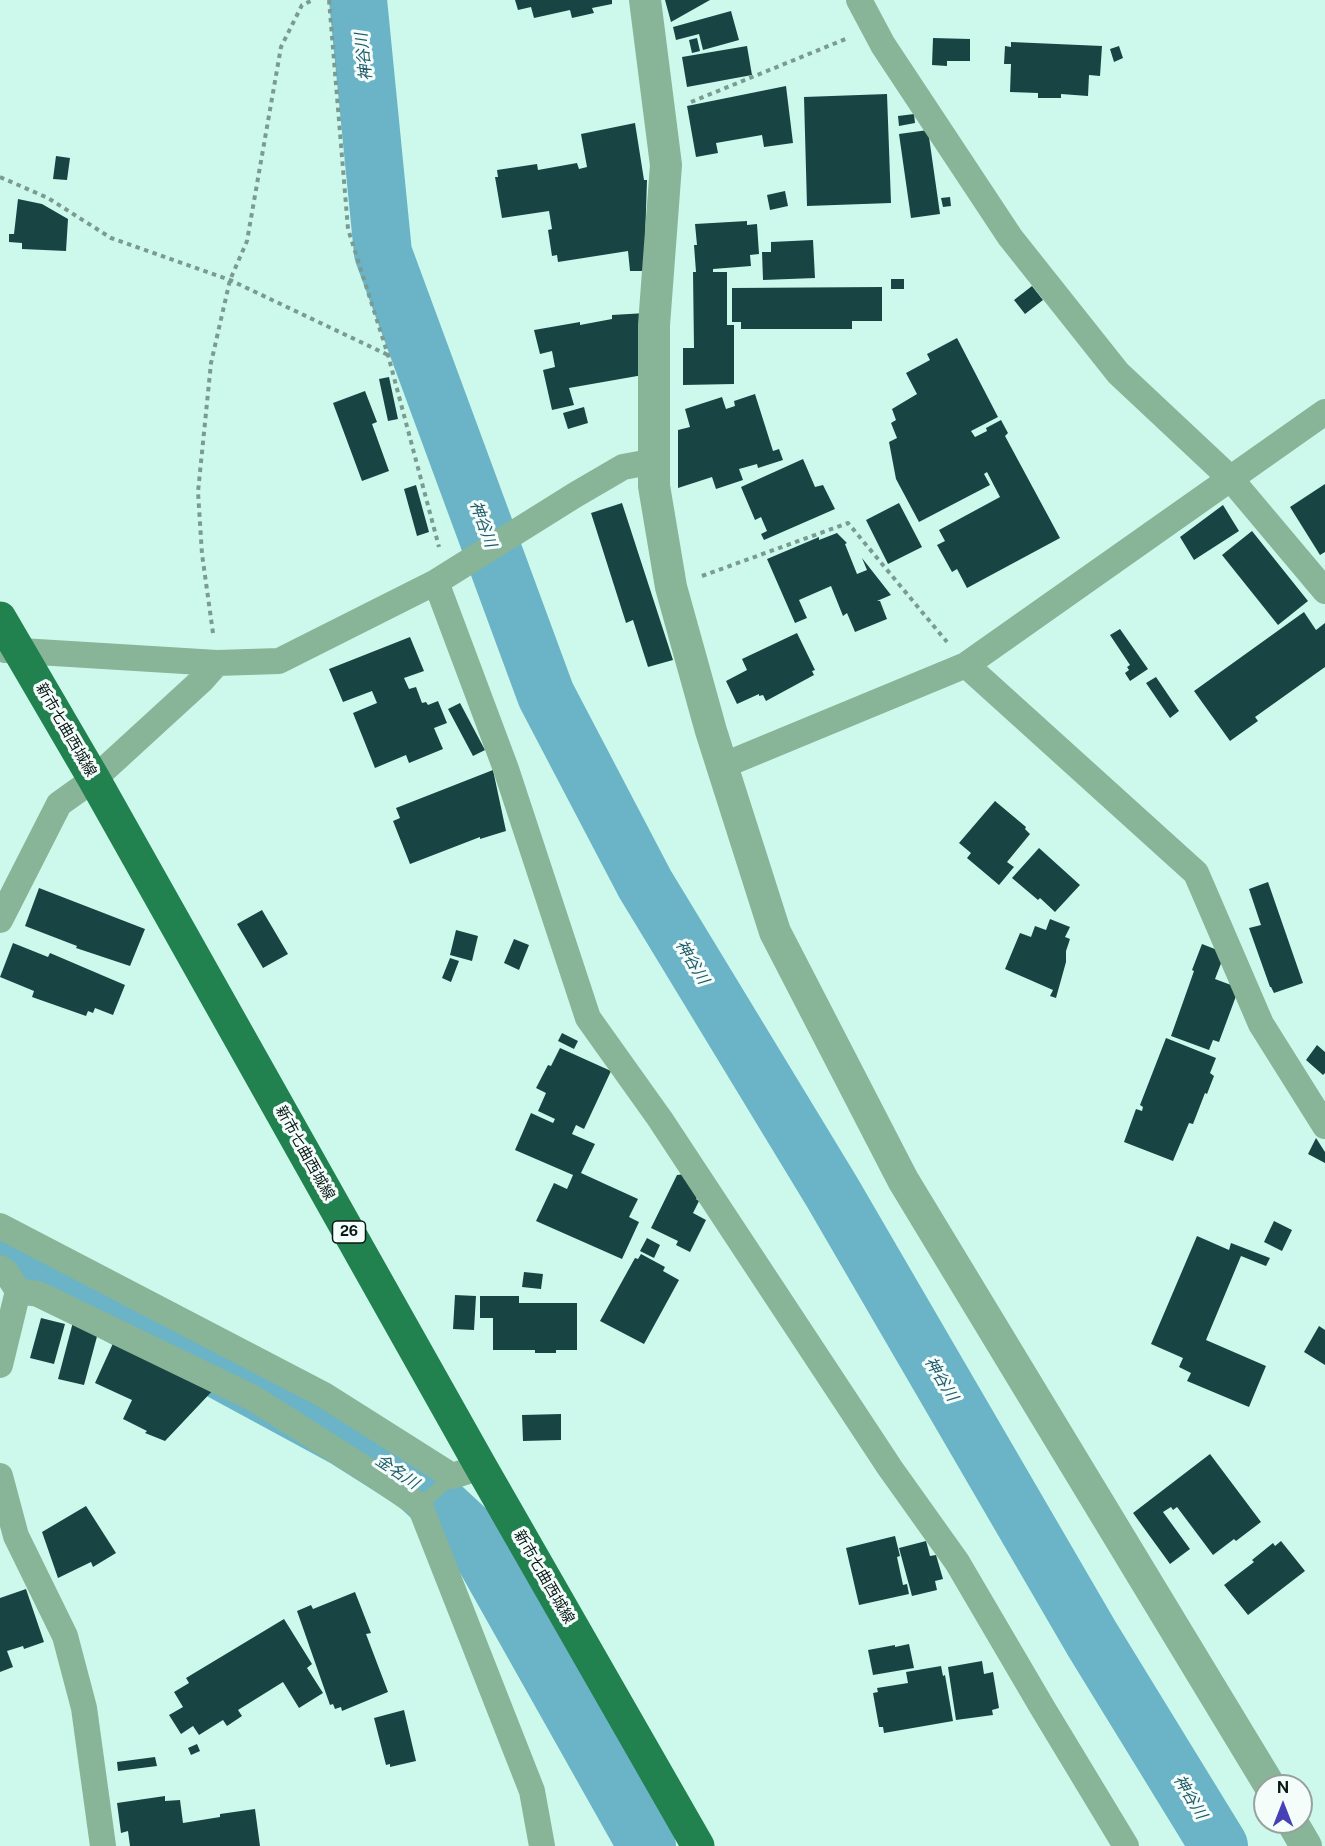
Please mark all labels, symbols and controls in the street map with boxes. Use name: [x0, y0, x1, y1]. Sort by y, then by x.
water label: 神谷川: [352, 32, 376, 82]
water label: 神谷川: [466, 498, 500, 550]
street label: 新市七曲西城線: [32, 680, 100, 780]
water label: 神谷川: [671, 936, 713, 988]
street label: 新市七曲西城線: [272, 1103, 338, 1203]
road number: 26: [332, 1221, 366, 1243]
water label: 神谷川: [920, 1353, 962, 1405]
water label: 金名川: [372, 1451, 422, 1493]
street label: 新市七曲西城線: [510, 1527, 578, 1627]
water label: 神谷川: [1169, 1771, 1211, 1823]
north arrow: [1253, 1774, 1313, 1834]
text: N: [1277, 1778, 1289, 1797]

